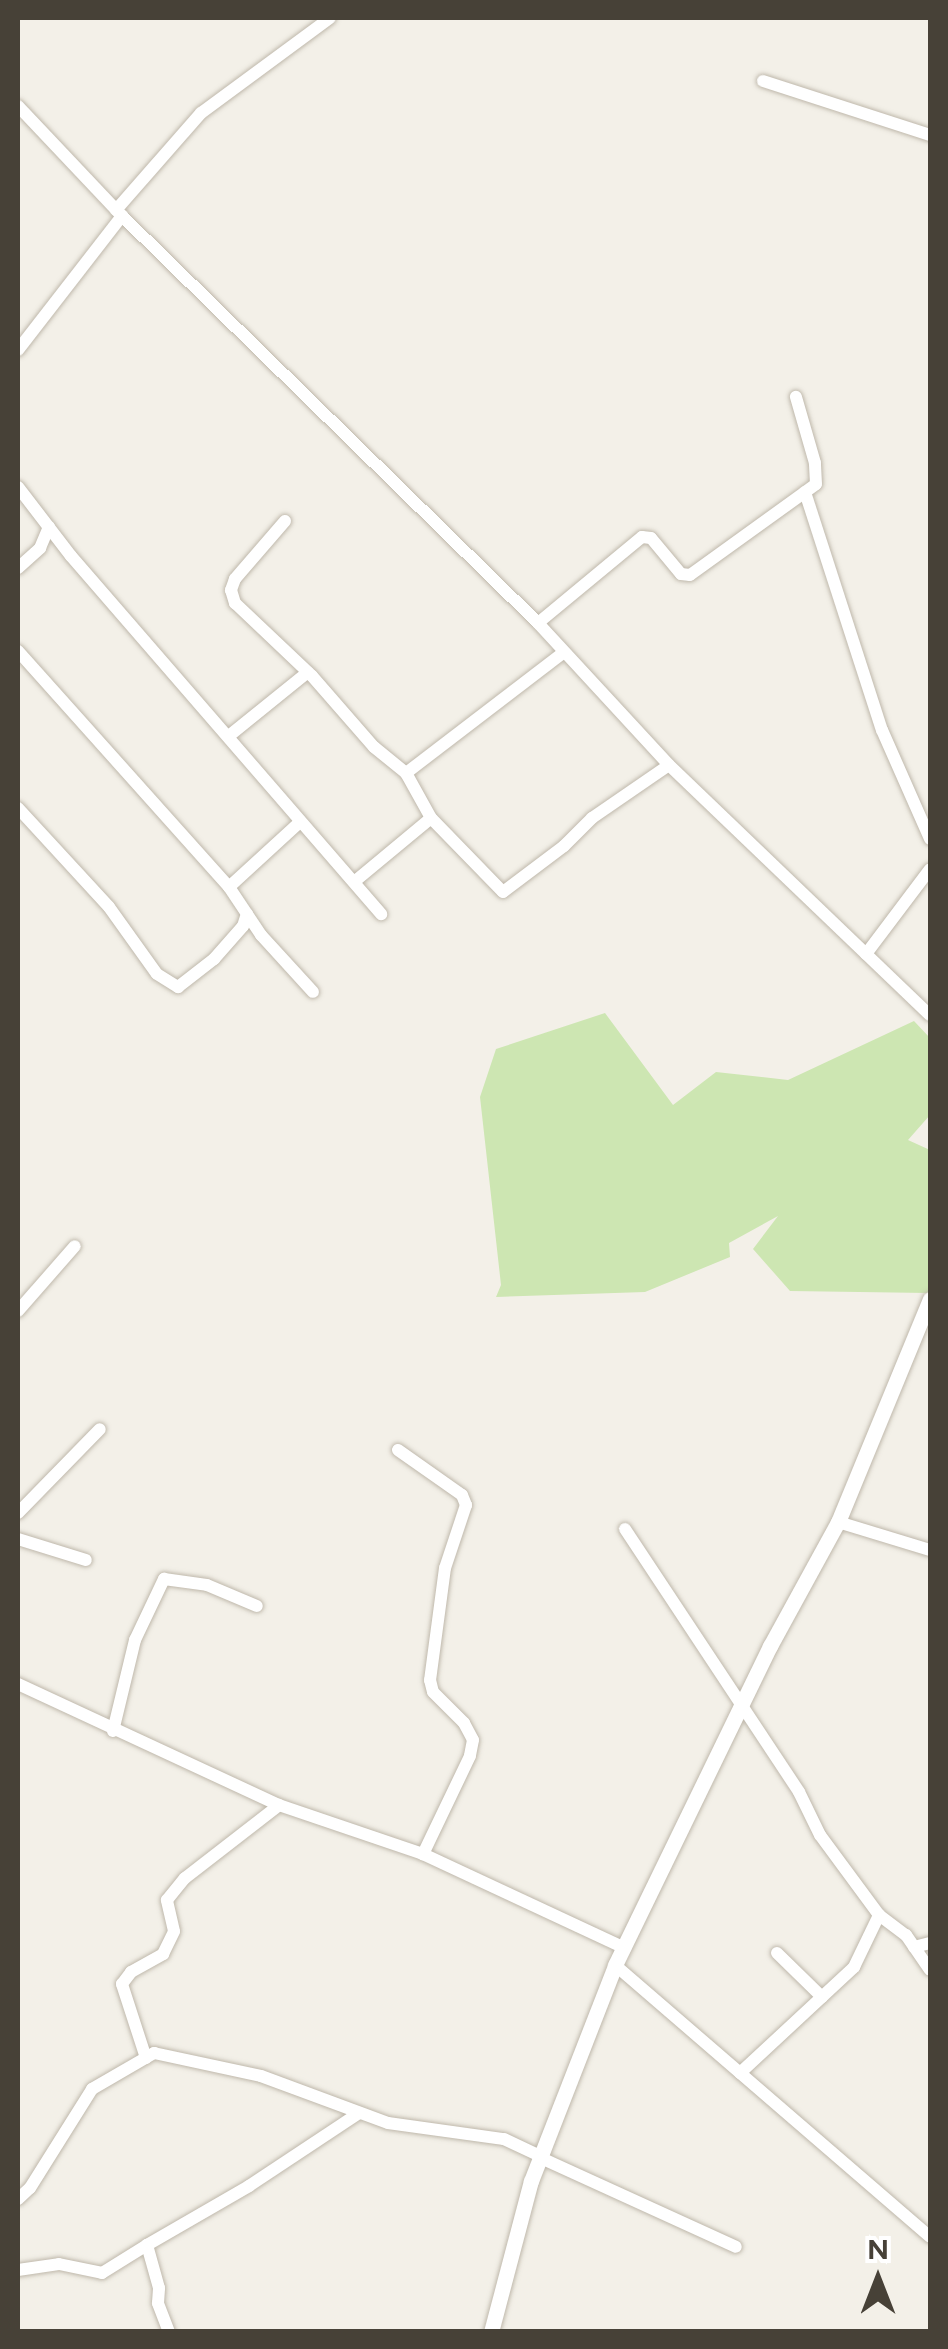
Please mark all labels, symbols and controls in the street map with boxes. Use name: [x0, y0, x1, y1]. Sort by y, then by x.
north arrow: [828, 2229, 928, 2329]
text: N: [867, 2232, 889, 2266]

